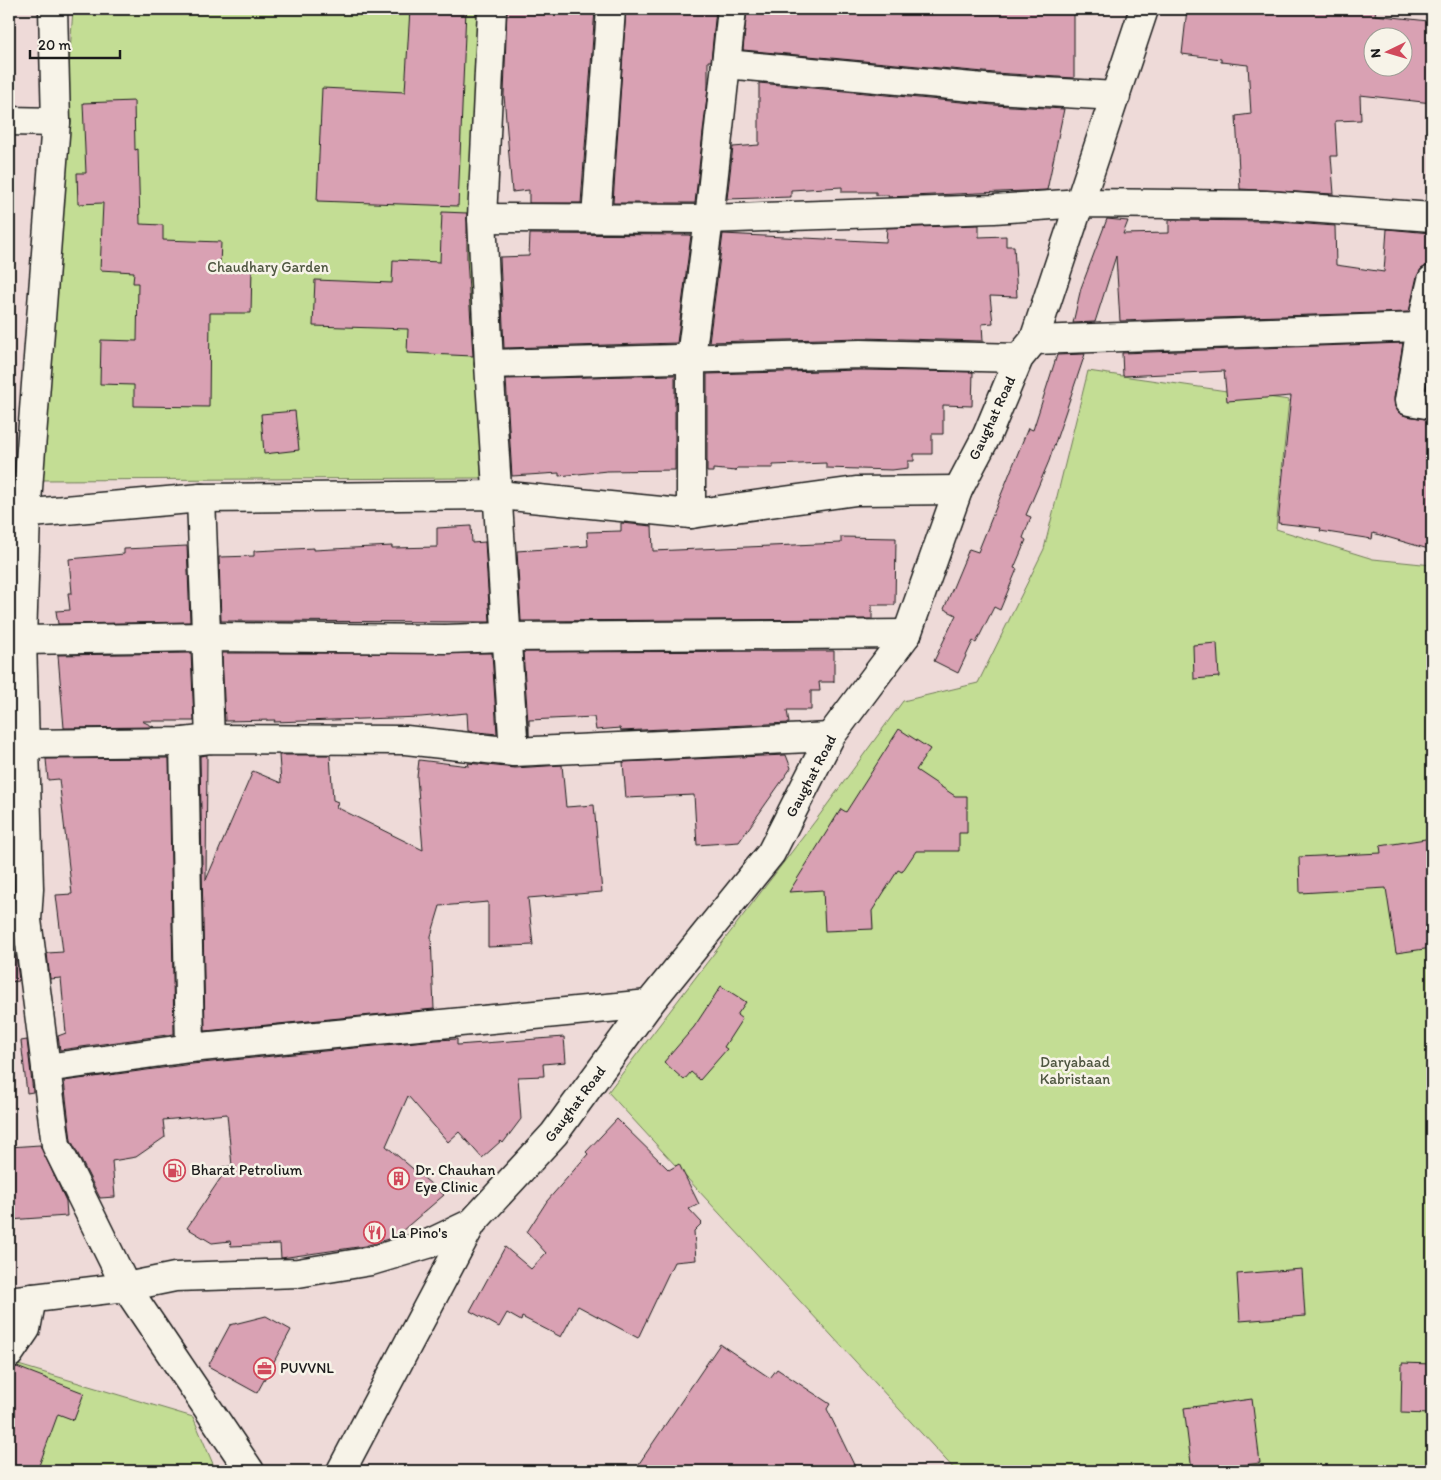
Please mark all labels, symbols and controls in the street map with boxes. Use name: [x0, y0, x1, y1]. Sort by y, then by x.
scale bar: [30, 28, 120, 60]
north arrow: [1364, 28, 1414, 78]
text: 20 m: [38, 36, 72, 54]
text: N: [1367, 48, 1384, 59]
park label: Chaudhary Garden: [207, 258, 329, 276]
street label: Gaughat Road: [965, 372, 1020, 463]
street label: Gaughat Road: [782, 731, 841, 820]
park label: Daryabaad Kabristaan: [1040, 1053, 1111, 1088]
street label: Gaughat Road: [540, 1062, 610, 1146]
fuel station icon: Bharat Petrolium: [163, 1158, 187, 1182]
place label: Bharat Petrolium: [191, 1161, 303, 1179]
place label: Dr. Chauhan Eye Clinic: [415, 1161, 496, 1196]
building icon: Dr. Chauhan Eye Clinic: [387, 1167, 411, 1191]
restaurant icon: La Pino's: [363, 1221, 387, 1245]
place label: La Pino's: [391, 1224, 448, 1242]
office icon: PUVVNL: [252, 1356, 276, 1380]
place label: PUVVNL: [280, 1359, 334, 1377]

